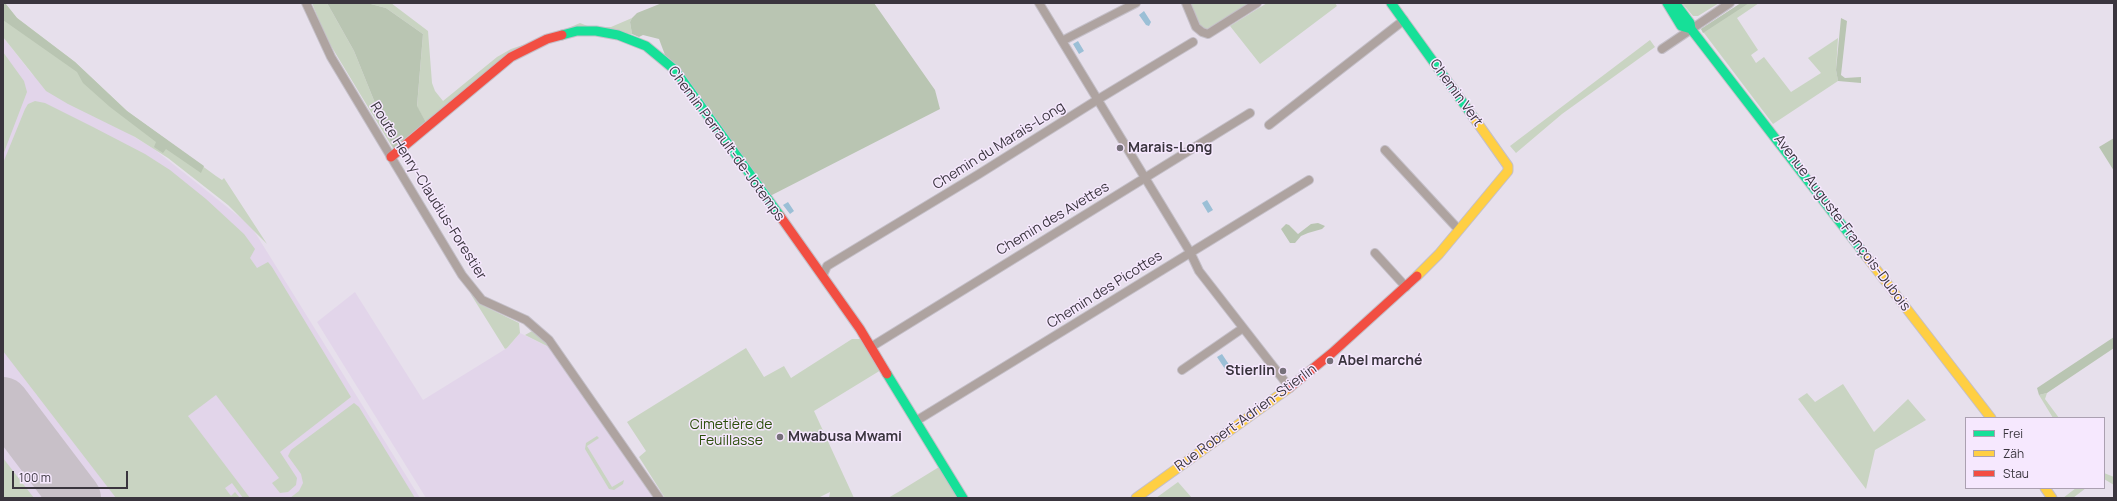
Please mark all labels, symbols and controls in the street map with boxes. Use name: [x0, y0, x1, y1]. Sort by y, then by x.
street label: Chemin Vert: [1426, 56, 1486, 130]
street label: Chemin Perrault-de-Jotemps: [664, 63, 788, 225]
street label: Chemin du Marais-Long: [930, 98, 1068, 194]
street label: Route Henry-Claudius-Forestier: [366, 99, 490, 283]
street label: Avenue Auguste-François-Dubois: [1770, 132, 1914, 314]
place label: Marais-Long: [1128, 140, 1212, 156]
marker: Marais-Long: [1115, 143, 1125, 153]
street label: Chemin des Avettes: [994, 179, 1112, 259]
street label: Chemin des Picottes: [1044, 248, 1166, 332]
place label: Abel marché: [1338, 353, 1423, 369]
marker: Abel marché: [1325, 356, 1335, 366]
street label: Rue Robert-Adrien-Stierlin: [1172, 361, 1320, 475]
place label: Stierlin: [1225, 363, 1275, 379]
marker: Stierlin: [1278, 366, 1288, 376]
park label: Cimetière de Feuillasse: [690, 417, 772, 450]
legend: [1965, 417, 2105, 489]
text: Frei: [2003, 425, 2023, 442]
place label: Mwabusa Mwami: [788, 429, 902, 445]
marker: Mwabusa Mwami: [775, 432, 785, 442]
text: Zäh: [2003, 445, 2024, 462]
scale bar: [14, 463, 130, 489]
text: Stau: [2003, 465, 2029, 482]
text: 100 m: [19, 469, 51, 486]

